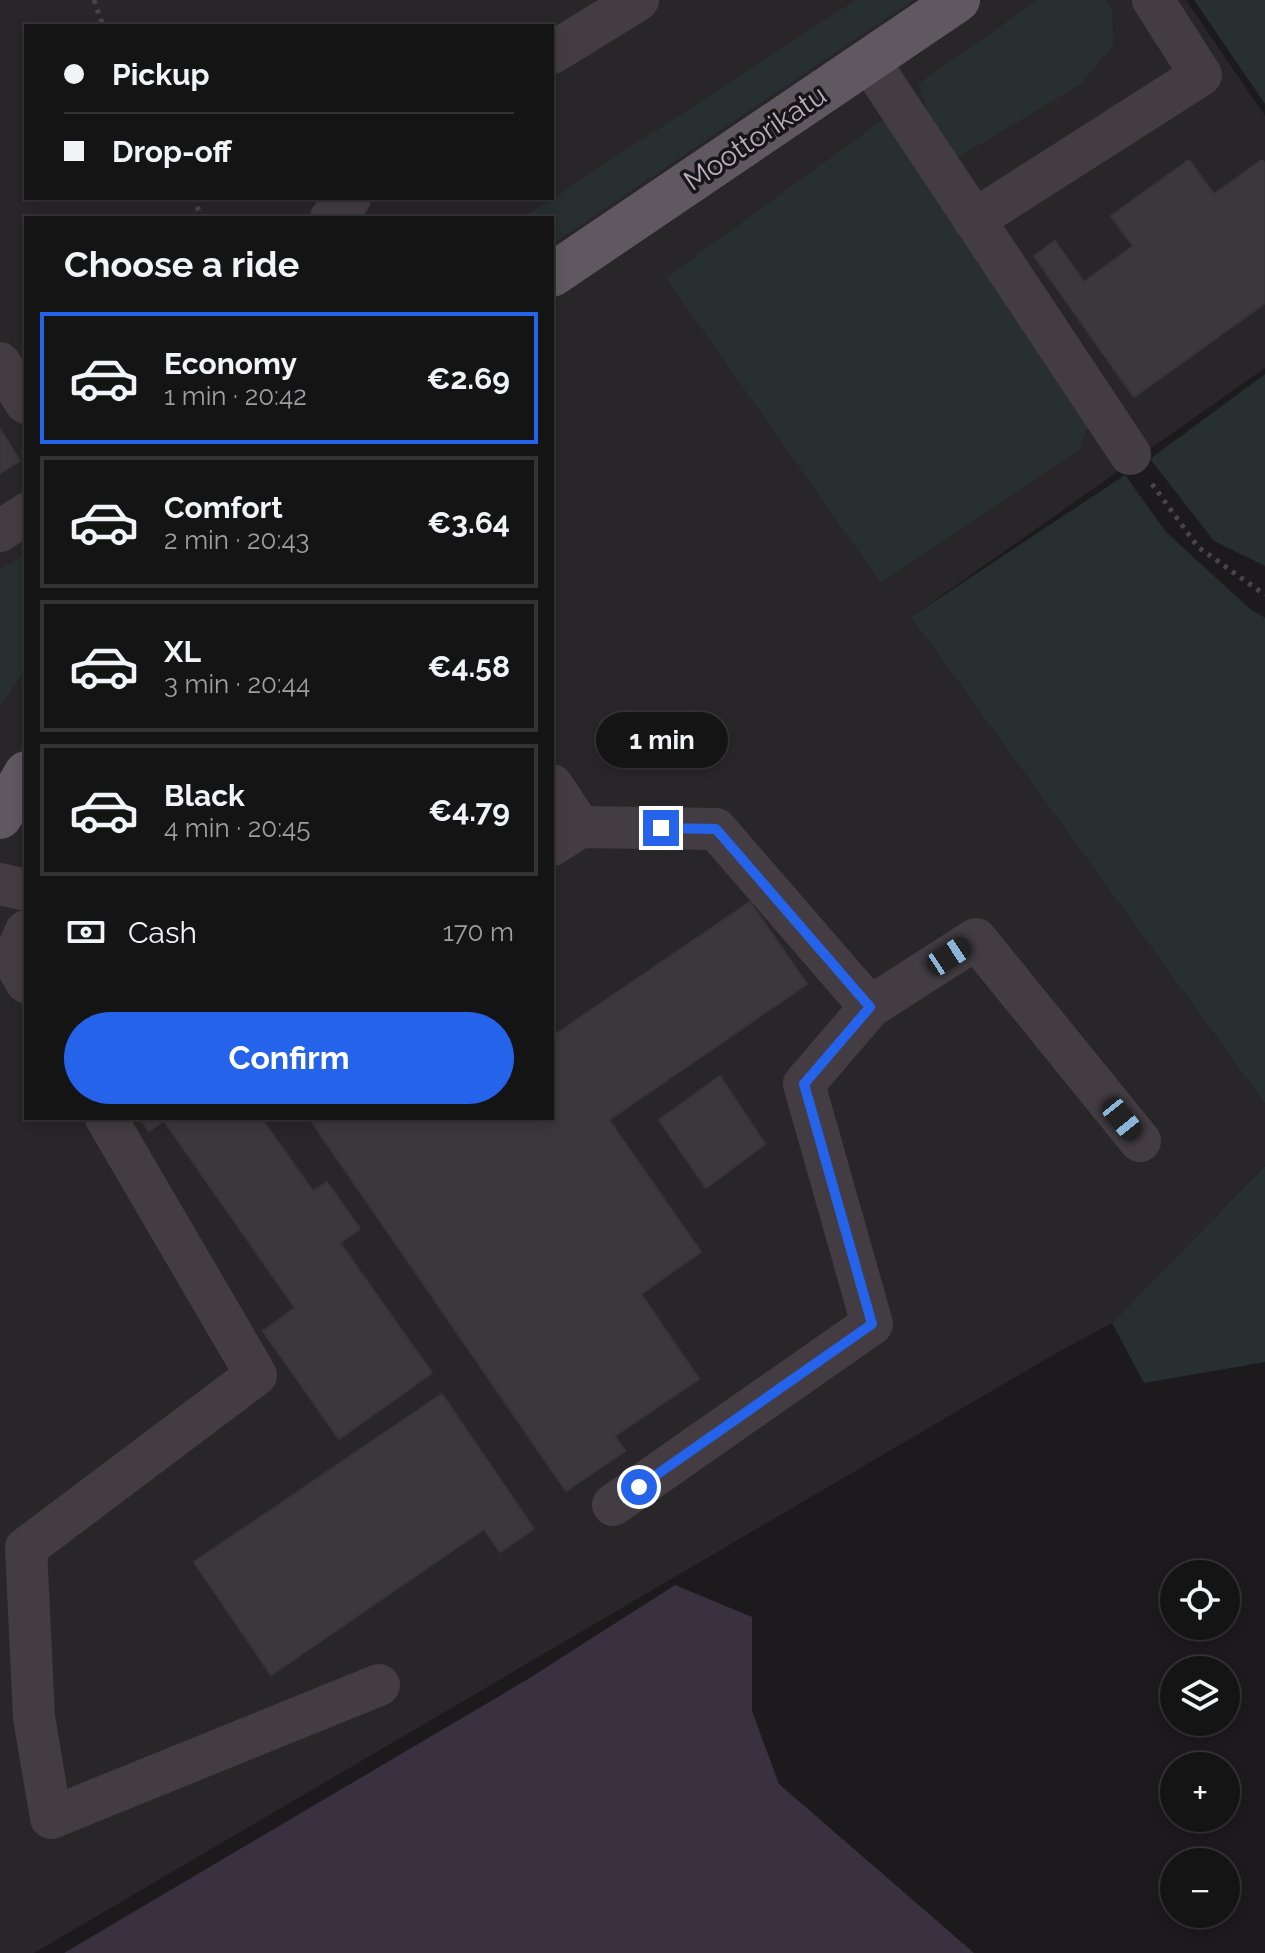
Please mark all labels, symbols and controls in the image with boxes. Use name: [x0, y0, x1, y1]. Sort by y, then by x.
text: Pickup: [112, 57, 210, 92]
street label: Moottorikatu: [678, 78, 832, 198]
text: Drop-off: [112, 134, 232, 169]
text: Choose a ride: [64, 243, 299, 285]
icon: car: [68, 342, 140, 414]
text: Economy: [164, 346, 297, 381]
text: €2.69: [427, 361, 510, 396]
text: 1 min · 20:42: [164, 381, 307, 411]
icon: car: [68, 486, 140, 558]
text: Comfort: [164, 490, 283, 525]
text: €3.64: [427, 505, 510, 540]
text: 2 min · 20:43: [164, 525, 310, 555]
icon: car: [68, 630, 140, 702]
text: XL: [164, 634, 201, 669]
text: €4.58: [427, 649, 510, 684]
text: 3 min · 20:44: [164, 669, 310, 699]
callout: 1 min: [595, 712, 727, 768]
text: 1 min: [629, 725, 695, 755]
icon: car: [68, 774, 140, 846]
text: Black: [164, 778, 245, 813]
text: €4.79: [428, 793, 510, 828]
route end: [643, 810, 679, 846]
text: 4 min · 20:45: [164, 813, 310, 843]
icon: cash: [64, 910, 108, 954]
text: Cash: [128, 915, 197, 950]
text: 170 m: [443, 917, 514, 947]
car: [922, 933, 976, 979]
button: Confirm: [64, 1012, 514, 1104]
car: [1098, 1093, 1146, 1145]
route start: [621, 1469, 657, 1505]
map controls: [1160, 1560, 1240, 1928]
button: locate: [1160, 1560, 1240, 1640]
button: layers: [1160, 1656, 1240, 1736]
button: +: [1160, 1752, 1240, 1832]
button: −: [1160, 1848, 1240, 1928]

